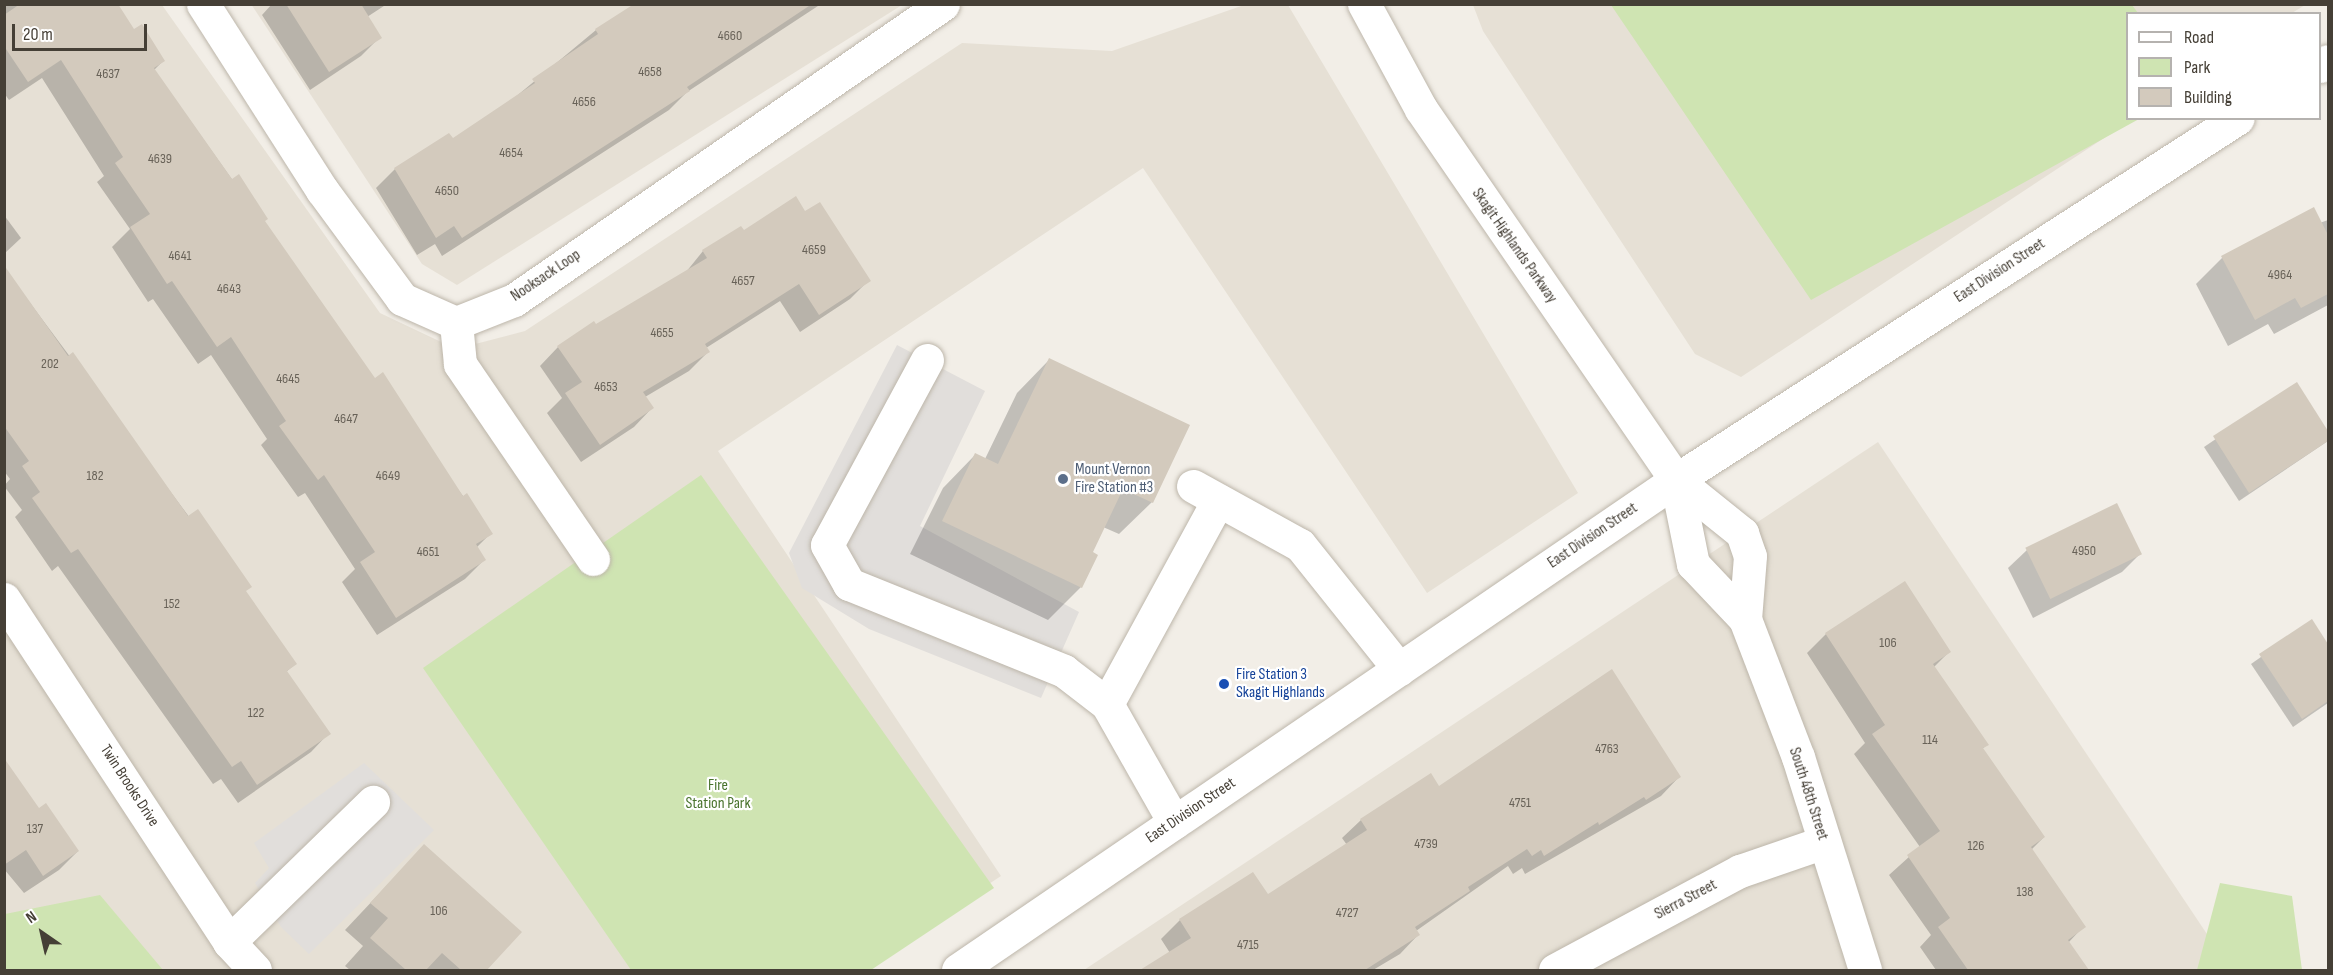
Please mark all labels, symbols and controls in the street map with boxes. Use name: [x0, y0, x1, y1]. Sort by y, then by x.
scale bar: [15, 12, 150, 50]
legend: [2126, 12, 2321, 120]
text: 20 m: [23, 24, 53, 45]
text: Road: [2184, 27, 2214, 48]
house number: 4660: [718, 28, 742, 44]
text: Park: [2184, 57, 2210, 78]
house number: 4658: [638, 64, 662, 80]
house number: 4637: [96, 66, 120, 82]
text: Building: [2184, 87, 2232, 108]
house number: 4656: [572, 94, 596, 110]
house number: 4654: [499, 145, 523, 161]
house number: 4639: [148, 151, 172, 167]
house number: 4650: [435, 183, 459, 199]
street label: Skagit Highlands Parkway: [1467, 185, 1561, 307]
street label: East Division Street: [1951, 235, 2049, 307]
house number: 4659: [802, 242, 826, 258]
street label: Nooksack Loop: [508, 246, 584, 306]
house number: 4641: [168, 248, 192, 264]
house number: 4964: [2268, 267, 2292, 283]
house number: 4657: [731, 273, 755, 289]
house number: 4643: [217, 281, 241, 297]
house number: 4655: [650, 325, 674, 341]
house number: 202: [41, 356, 59, 372]
house number: 4645: [276, 371, 300, 387]
house number: 4653: [594, 379, 618, 395]
house number: 4647: [334, 411, 358, 427]
place label: Mount Vernon Fire Station #3: [1075, 460, 1153, 498]
house number: 182: [87, 468, 103, 484]
house number: 4649: [376, 468, 400, 484]
marker: Mount Vernon Fire Station #3: [1056, 472, 1070, 486]
street label: East Division Street: [1544, 499, 1642, 573]
house number: 4950: [2072, 543, 2096, 559]
house number: 4651: [417, 544, 439, 560]
house number: 152: [164, 596, 180, 612]
house number: 106: [1879, 635, 1897, 651]
place label: Fire Station 3 Skagit Highlands: [1236, 665, 1325, 703]
marker: Fire Station 3 Skagit Highlands: [1217, 677, 1231, 691]
house number: 122: [248, 705, 264, 721]
house number: 114: [1922, 732, 1938, 748]
street label: Twin Brooks Drive: [95, 741, 163, 831]
house number: 4763: [1595, 741, 1619, 757]
street label: South 48th Street: [1784, 745, 1832, 843]
street label: East Division Street: [1142, 774, 1240, 848]
park label: Fire Station Park: [685, 776, 751, 814]
house number: 4751: [1509, 795, 1531, 811]
house number: 137: [27, 821, 43, 837]
house number: 4739: [1414, 836, 1438, 852]
house number: 126: [1968, 838, 1984, 854]
street label: Sierra Street: [1652, 876, 1720, 924]
house number: 138: [2017, 884, 2033, 900]
north arrow: [12, 903, 72, 963]
house number: 106: [430, 903, 448, 919]
house number: 4727: [1336, 905, 1358, 921]
text: N: [23, 907, 41, 928]
house number: 4715: [1237, 937, 1259, 953]

